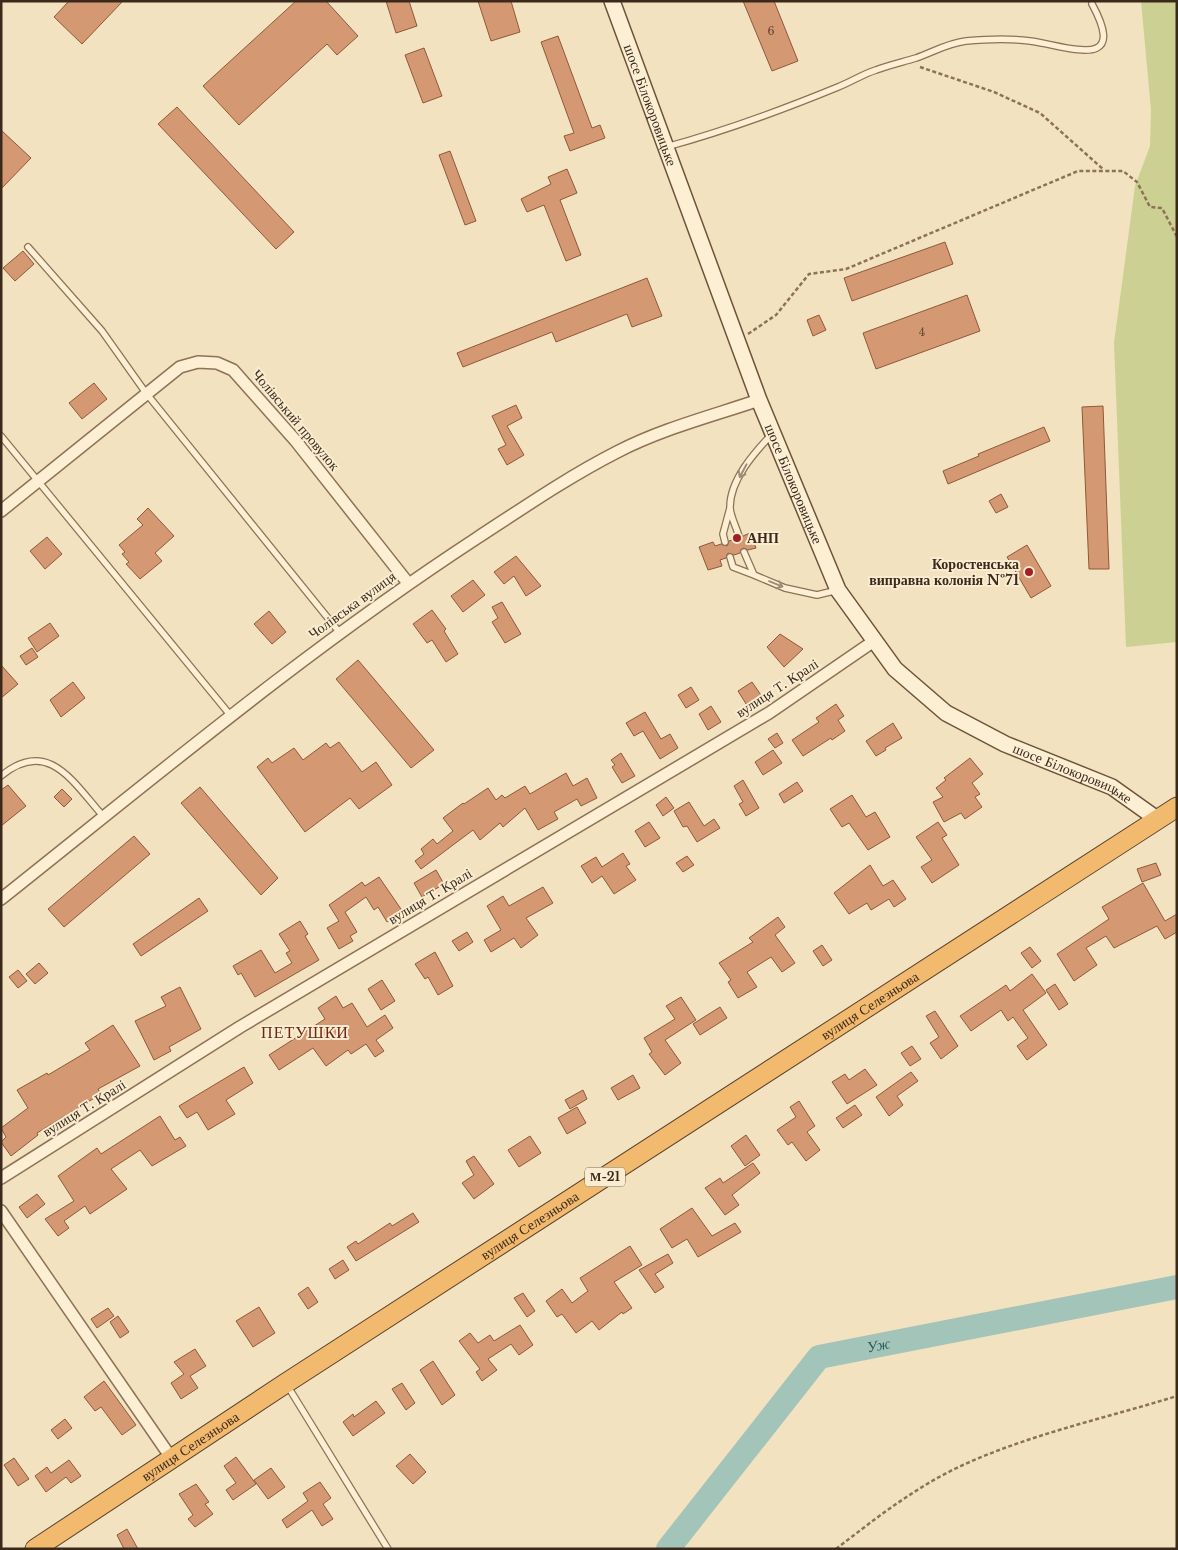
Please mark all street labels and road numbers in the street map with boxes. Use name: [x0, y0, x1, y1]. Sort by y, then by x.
street label: шосе Білокоровицьке: [620, 42, 681, 169]
street label: Чолівський провулок: [248, 366, 344, 474]
street label: шосе Білокоровицьке: [761, 421, 827, 547]
street label: Чолівська вулиця: [305, 567, 400, 643]
street label: вулиця Т. Кралі: [732, 655, 822, 721]
street label: шосе Білокоровицьке: [1010, 739, 1136, 807]
street label: вулиця Т. Кралі: [385, 864, 475, 928]
street label: вулиця Селезньова: [817, 967, 923, 1044]
street label: вулиця Т. Кралі: [39, 1075, 129, 1141]
road number: М-21: [585, 1168, 625, 1186]
street label: вулиця Селезньова: [477, 1187, 583, 1264]
street label: вулиця Селезньова: [138, 1407, 243, 1485]

